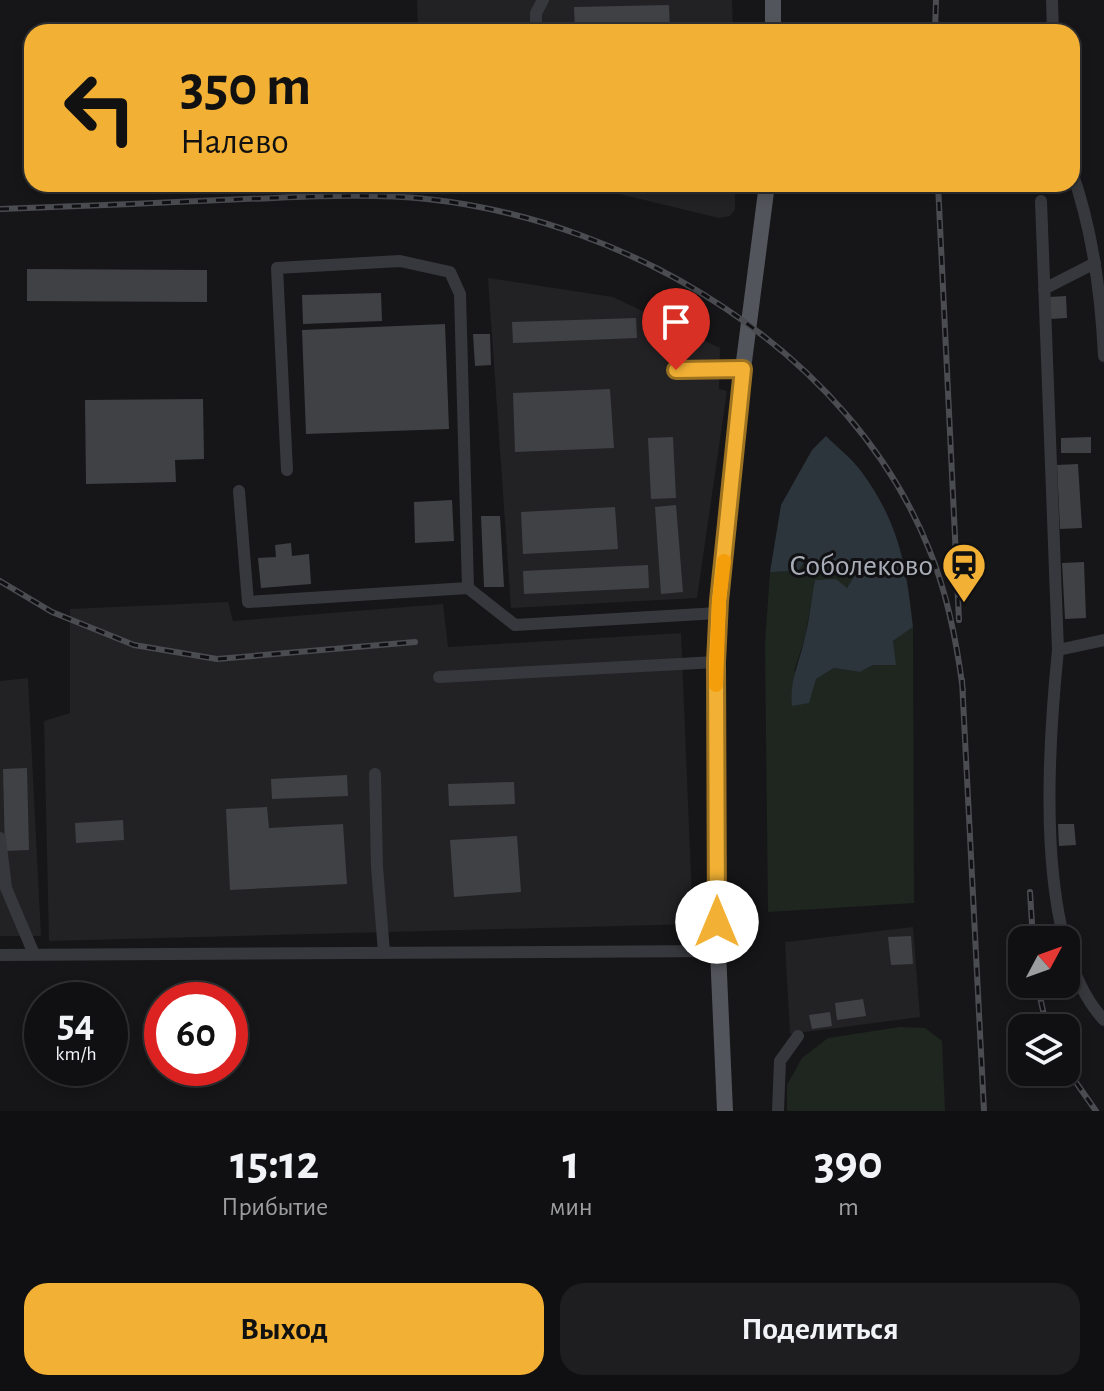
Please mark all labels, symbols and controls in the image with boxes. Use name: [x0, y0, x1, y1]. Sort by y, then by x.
icon: left: [48, 56, 152, 160]
text: 350 m: [180, 59, 311, 115]
text: Налево: [180, 124, 289, 160]
pin: [642, 288, 710, 370]
icon: arrive: [654, 300, 698, 344]
station icon: Соболеково: [940, 541, 988, 604]
place label: Соболеково: [789, 551, 933, 581]
position arrow: [675, 880, 759, 964]
north arrow: [1008, 926, 1080, 998]
map controls: [1008, 926, 1080, 1086]
speed limit sign: 60: [144, 982, 248, 1086]
text: 54: [57, 1004, 95, 1044]
button: layers: [1008, 1014, 1080, 1086]
text: km/h: [55, 1044, 97, 1064]
text: 15:12: [230, 1140, 319, 1188]
text: 1: [562, 1140, 580, 1188]
text: 390: [814, 1140, 883, 1188]
text: Прибытие: [221, 1194, 328, 1220]
text: мин: [550, 1194, 593, 1220]
text: m: [838, 1194, 859, 1220]
button: Выход: [24, 1283, 544, 1375]
button: Поделиться: [560, 1283, 1080, 1375]

